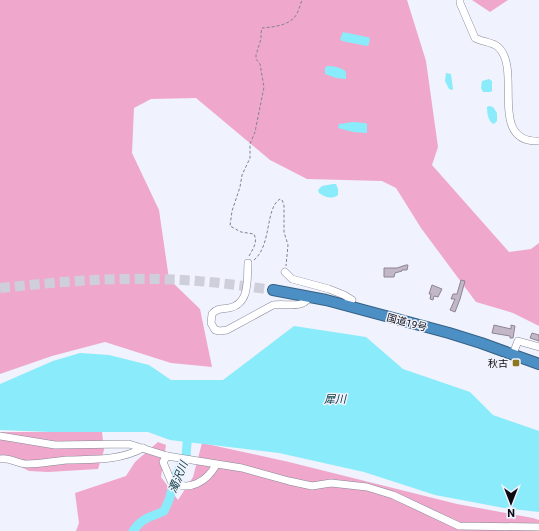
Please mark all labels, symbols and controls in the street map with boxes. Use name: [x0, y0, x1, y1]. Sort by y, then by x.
street label: 国道19号: [386, 312, 428, 333]
place label: 秋古: [488, 358, 508, 369]
marker: 秋古: [511, 358, 521, 368]
water label: 犀川: [324, 393, 347, 406]
water label: 濁沢川: [166, 459, 191, 495]
north arrow: [491, 483, 531, 523]
text: N: [507, 506, 515, 519]

